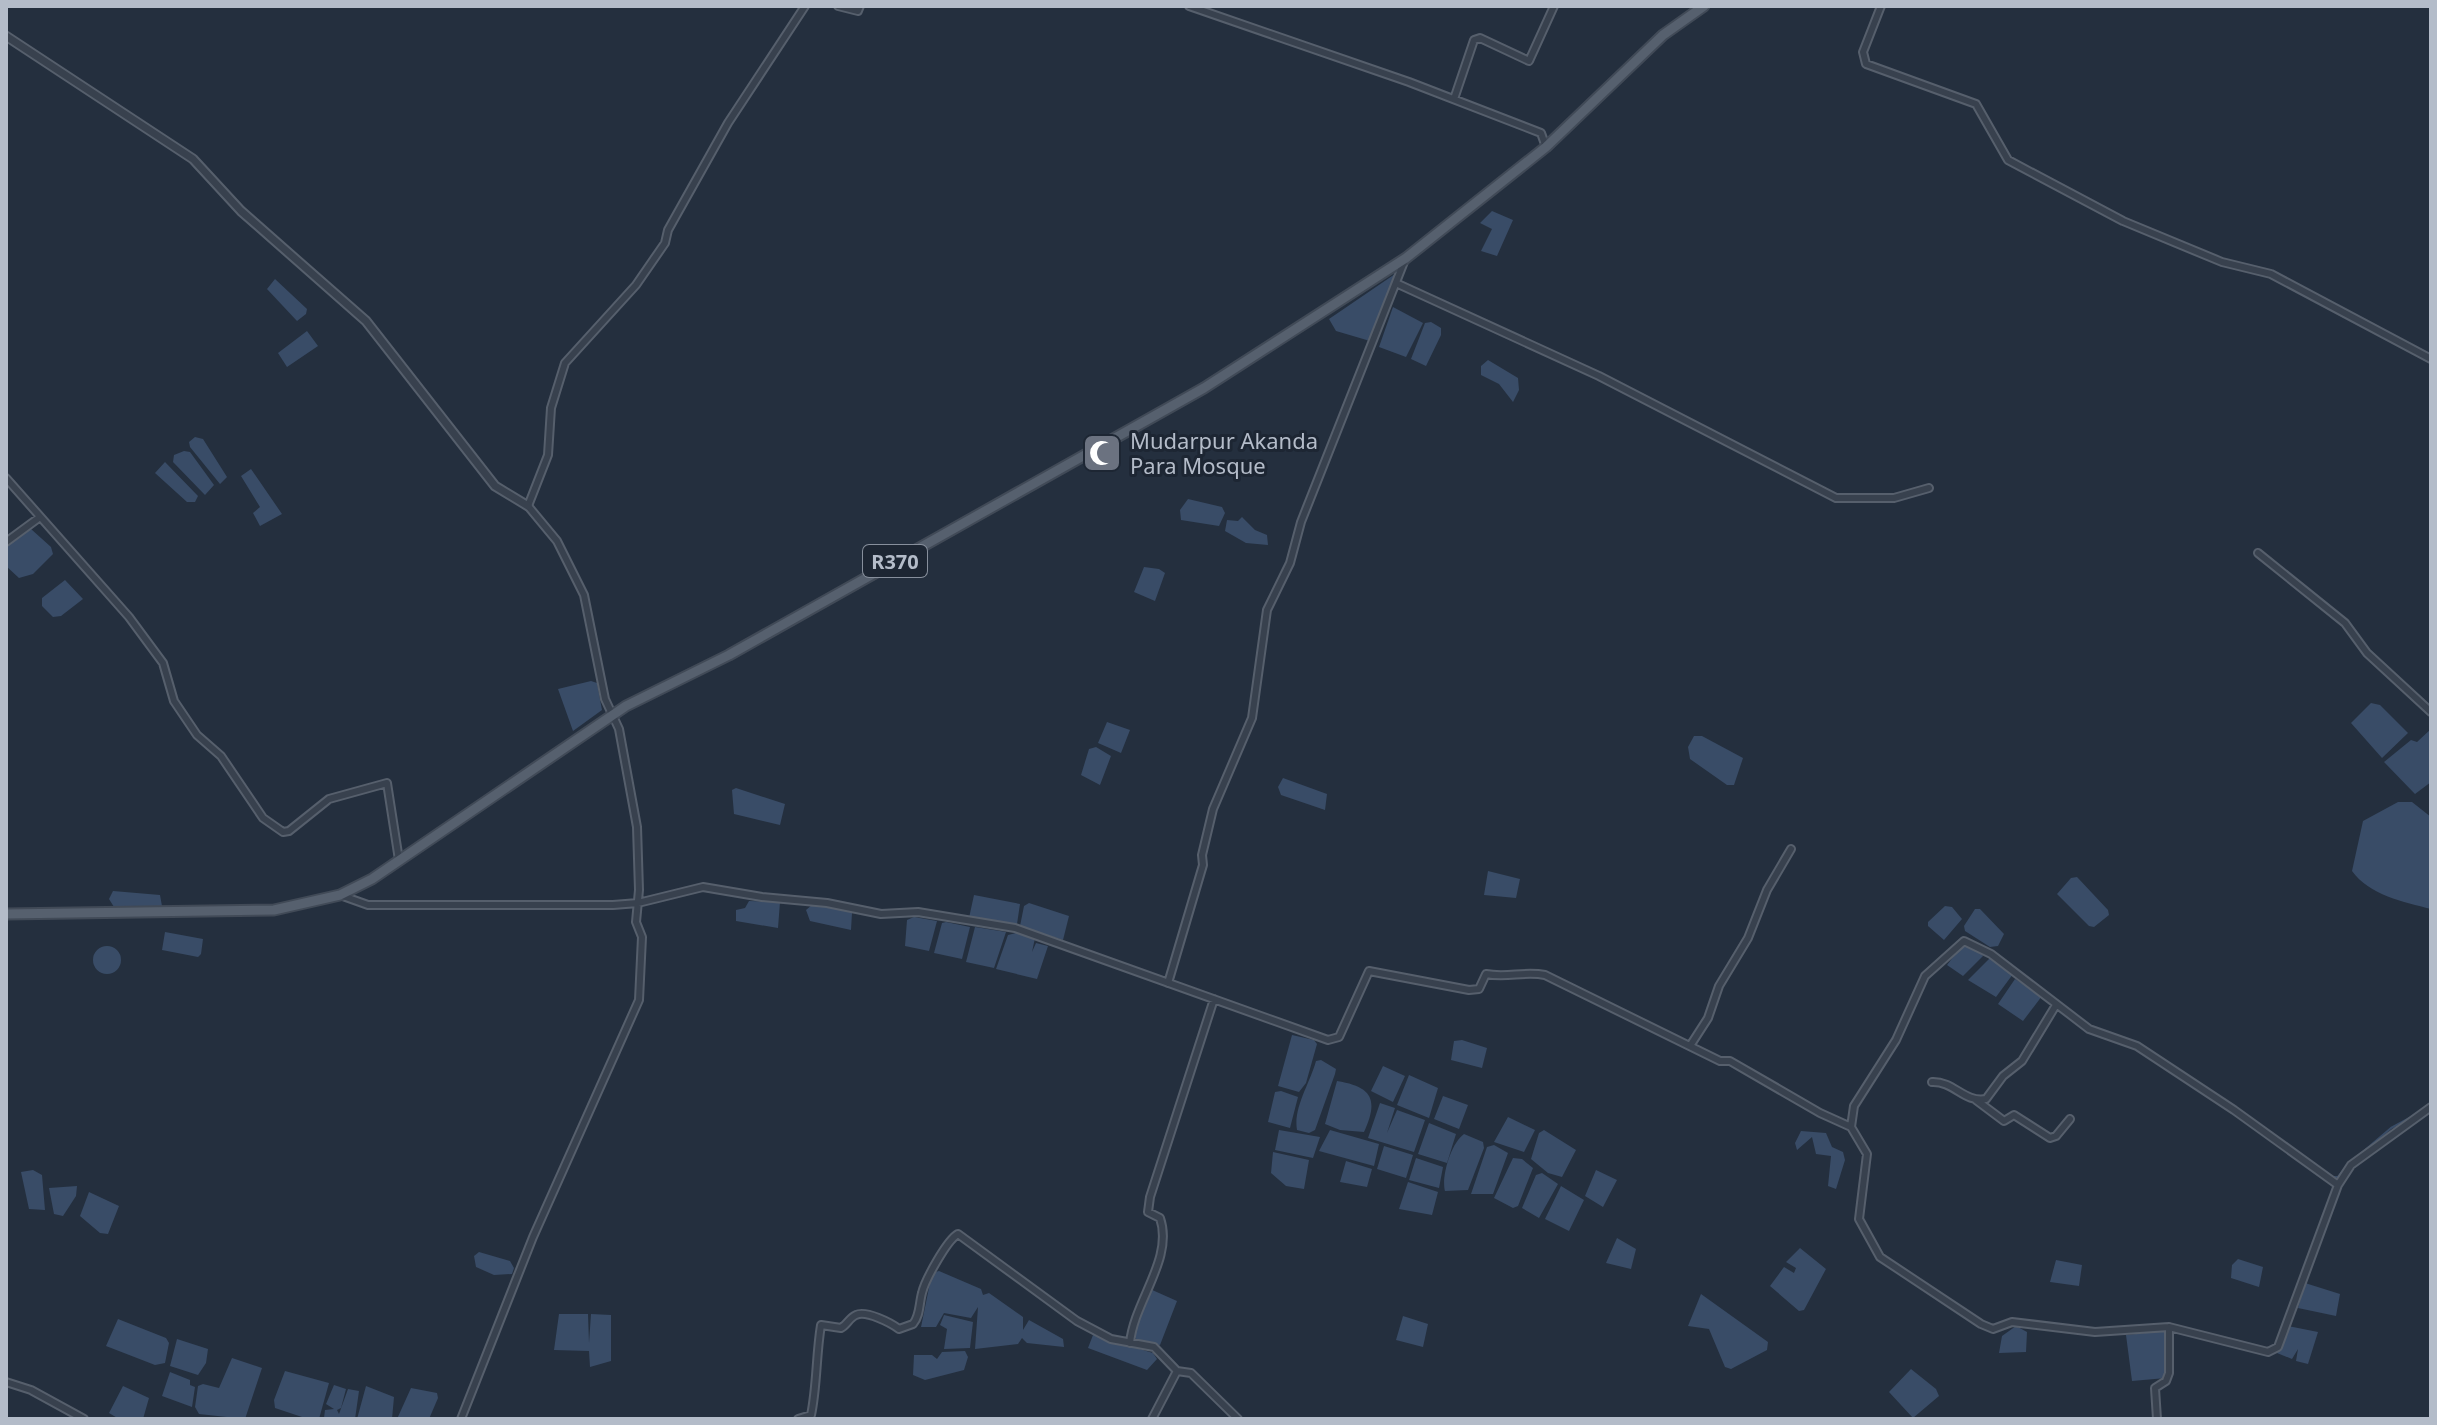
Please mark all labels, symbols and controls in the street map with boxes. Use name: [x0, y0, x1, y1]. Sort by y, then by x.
place label: Mudarpur Akanda Para Mosque: [1130, 425, 1318, 480]
mosque icon: Mudarpur Akanda Para Mosque: [1081, 432, 1123, 474]
road number: R370: [863, 545, 927, 577]

